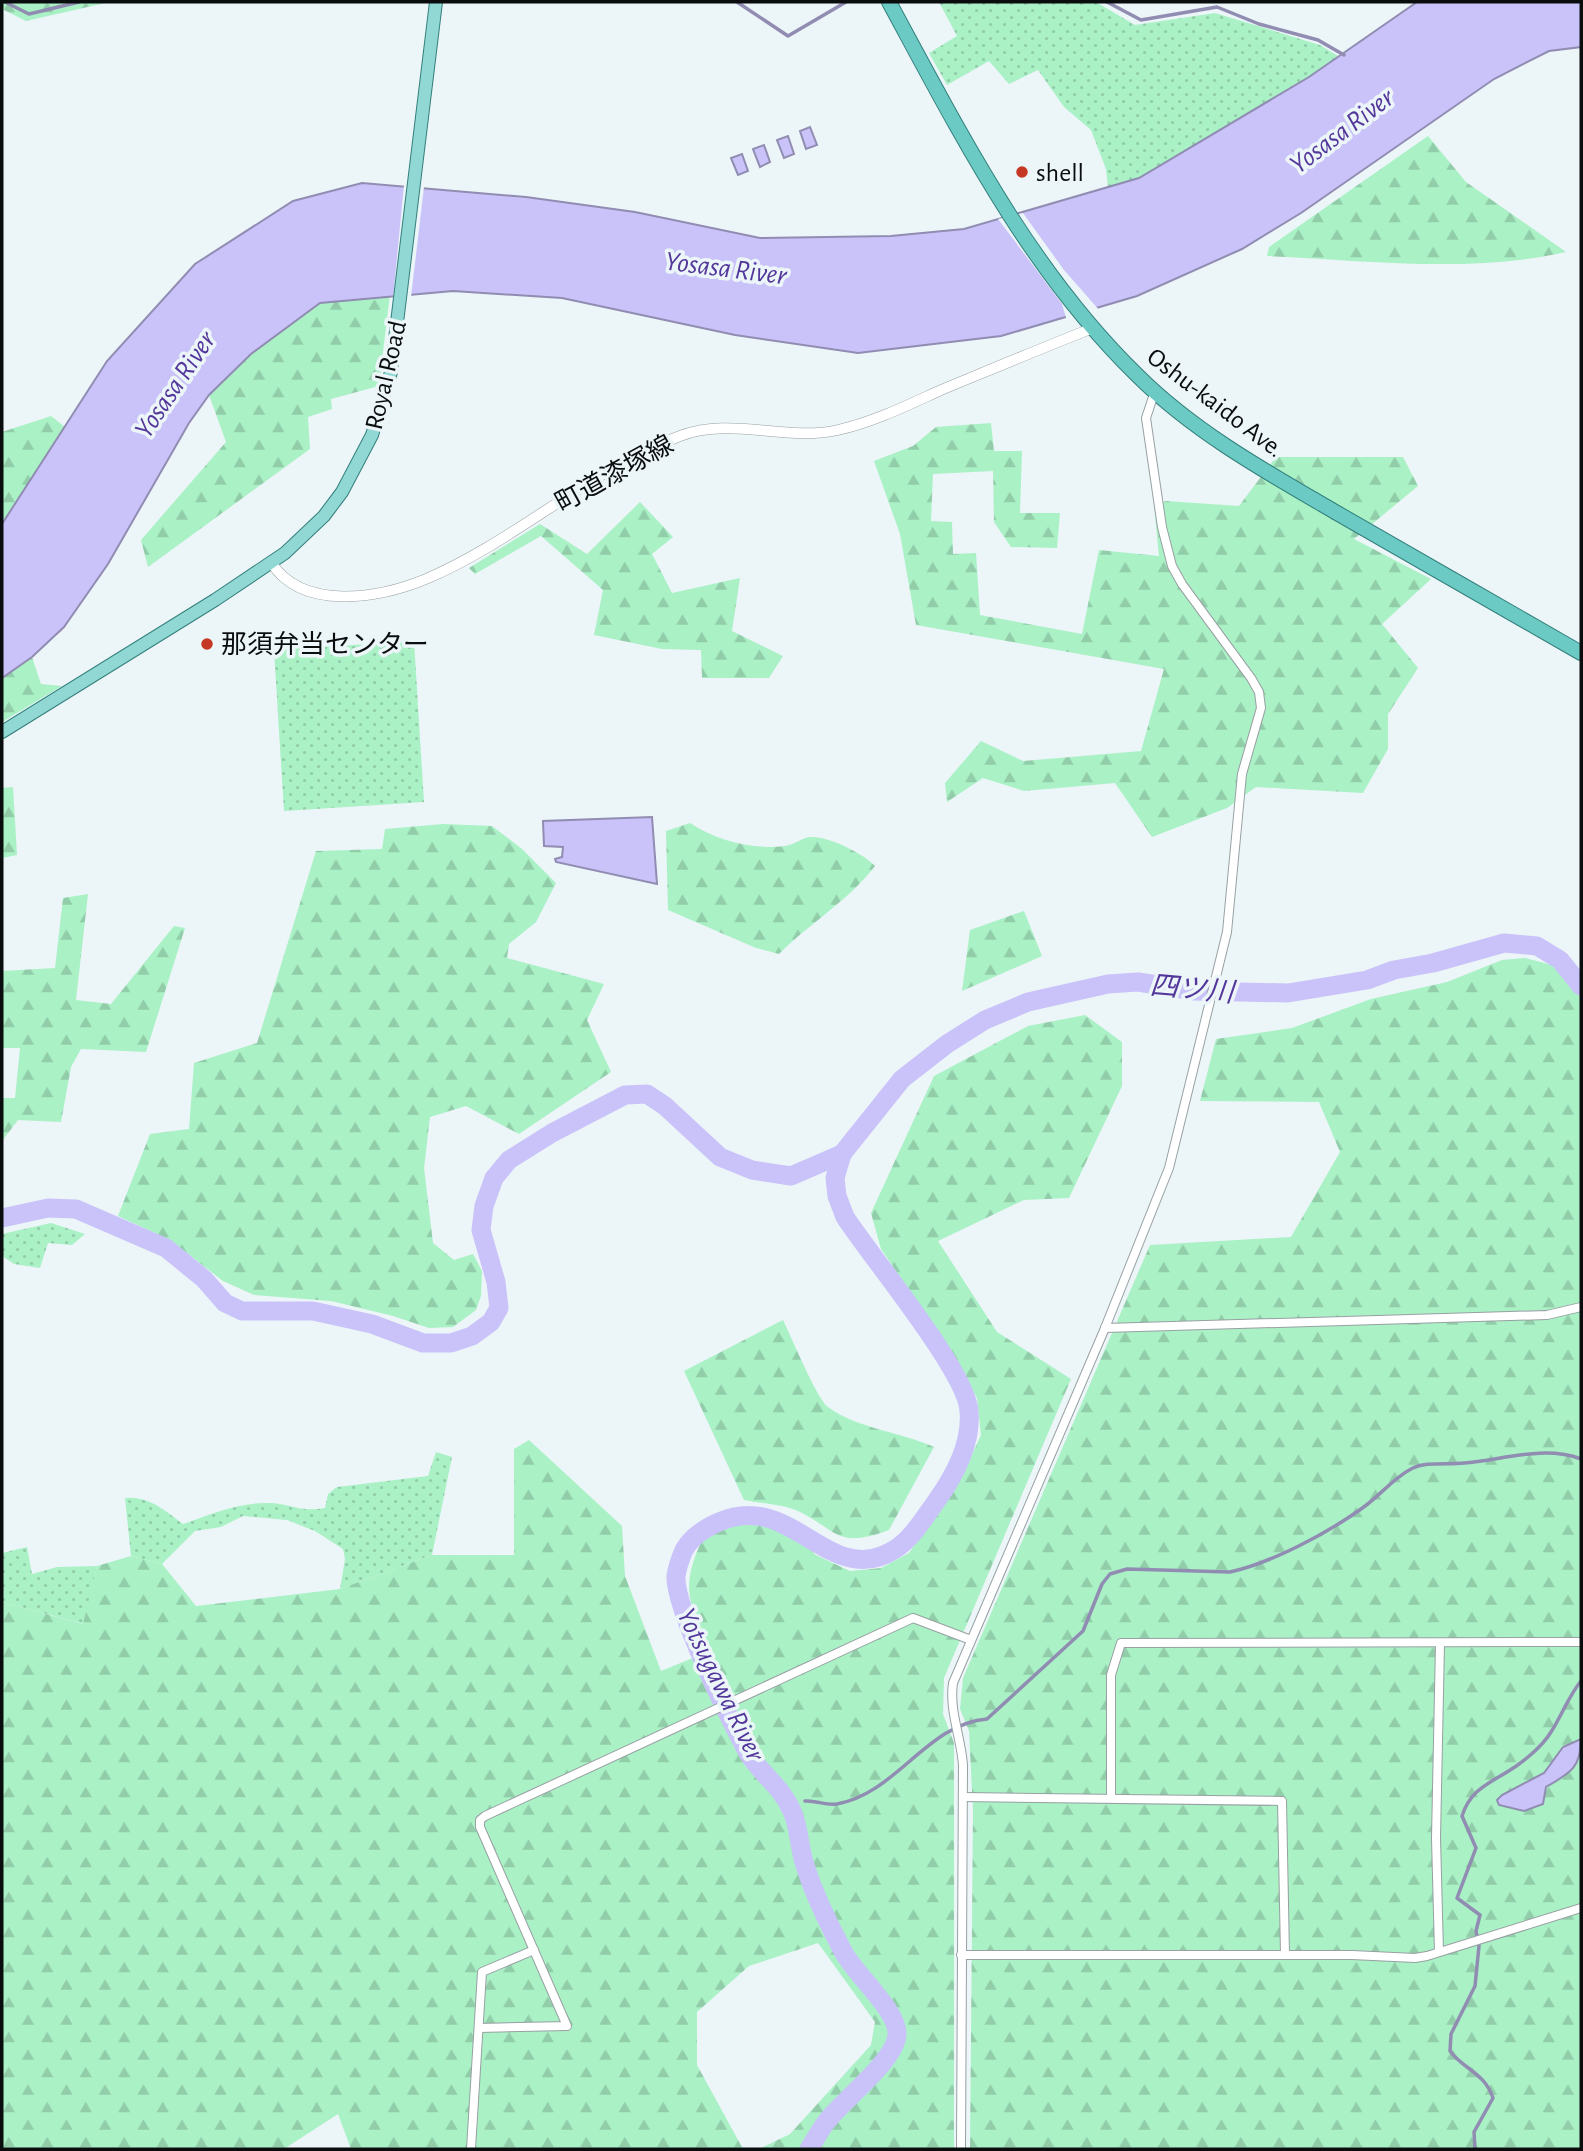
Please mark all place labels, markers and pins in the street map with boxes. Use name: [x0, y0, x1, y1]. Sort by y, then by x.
place label: shell: [1036, 160, 1084, 186]
marker: shell: [1014, 164, 1030, 180]
place label: 那須弁当センター: [221, 630, 429, 658]
marker: 那須弁当センター: [199, 636, 215, 652]

